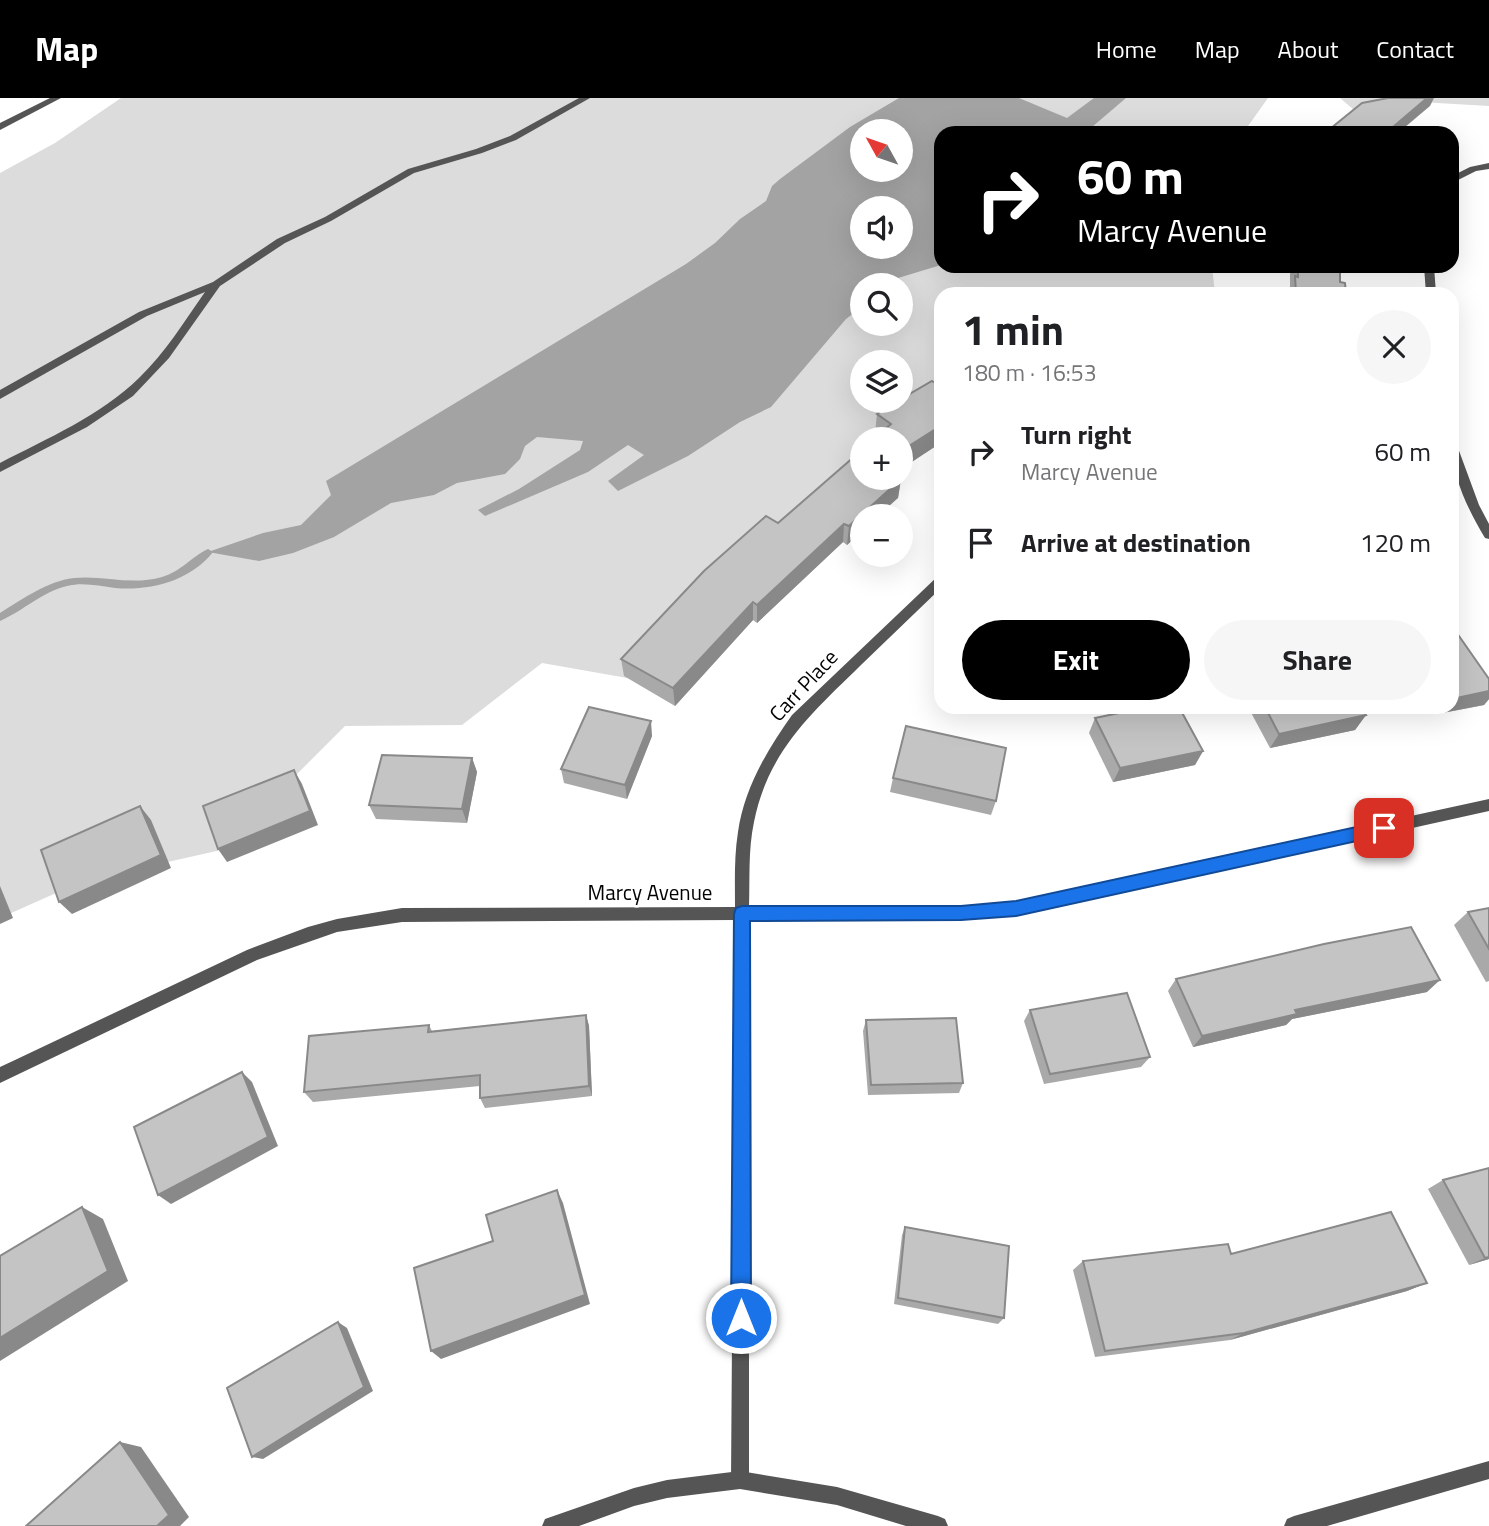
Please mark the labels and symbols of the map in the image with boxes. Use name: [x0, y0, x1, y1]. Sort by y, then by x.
north arrow: [850, 119, 914, 182]
street label: Carr Place: [761, 642, 845, 728]
pin: [1354, 798, 1414, 858]
street label: Marcy Avenue: [588, 876, 712, 908]
position arrow: [704, 1281, 778, 1355]

